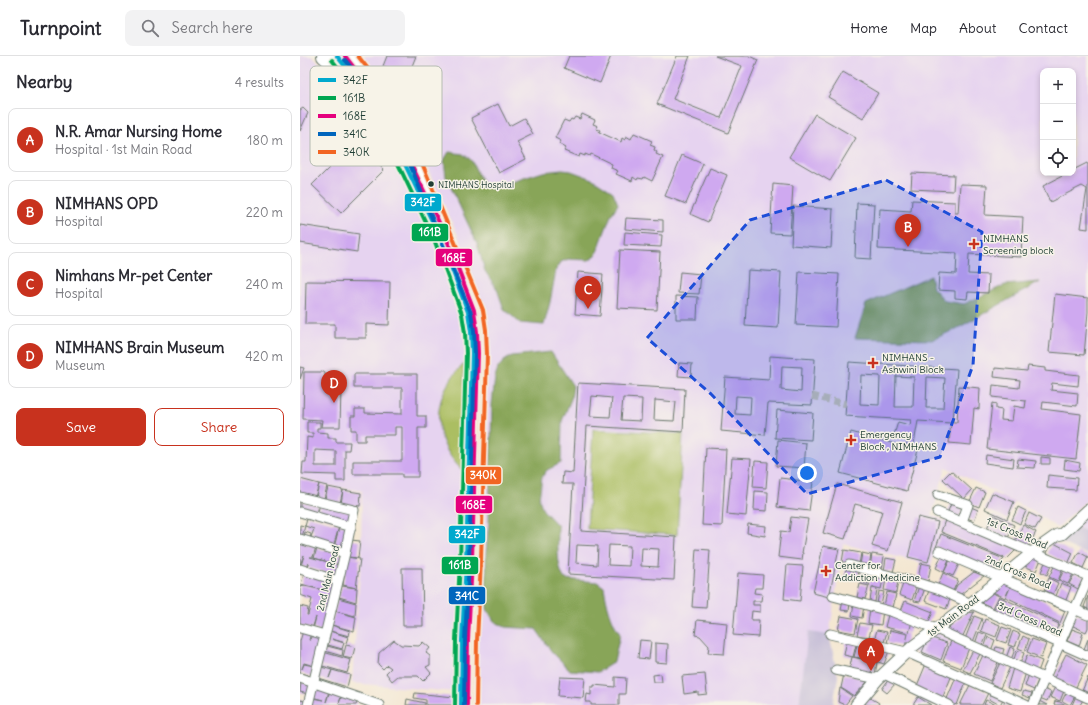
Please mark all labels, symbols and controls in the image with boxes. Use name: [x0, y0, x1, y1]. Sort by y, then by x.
search box: [125, 10, 405, 46]
text: Turnpoint: [20, 16, 101, 40]
icon: search: [139, 17, 161, 39]
text: Search here: [171, 18, 253, 37]
text: Home: [850, 19, 888, 37]
text: Map: [910, 19, 937, 37]
text: About: [959, 19, 997, 37]
text: Contact: [1019, 19, 1068, 37]
legend: [310, 66, 442, 166]
map controls: [1040, 68, 1076, 176]
button: +: [1040, 68, 1076, 104]
text: Nearby: [16, 71, 72, 93]
text: 342F: [343, 73, 368, 87]
text: 4 results: [235, 74, 284, 91]
text: 161B: [343, 91, 365, 105]
button: −: [1040, 104, 1076, 140]
text: 168E: [343, 109, 367, 123]
text: N.R. Amar Nursing Home: [55, 122, 222, 141]
text: 341C: [343, 127, 367, 141]
text: A: [26, 132, 34, 149]
text: 180 m: [247, 132, 283, 149]
button: locate: [1040, 140, 1076, 176]
text: Hospital · 1st Main Road: [55, 141, 192, 158]
text: 340K: [343, 145, 370, 159]
marker: NIMHANS Hospital: [426, 179, 436, 189]
place label: NIMHANS Hospital: [438, 179, 514, 190]
line badge: 342F: [404, 193, 442, 212]
text: NIMHANS OPD: [55, 194, 158, 213]
text: 342F: [411, 195, 436, 209]
text: B: [26, 204, 34, 221]
text: 220 m: [246, 204, 283, 221]
text: Hospital: [55, 213, 103, 230]
pin: B: [895, 214, 921, 247]
line badge: 161B: [411, 223, 449, 242]
text: 161B: [419, 225, 441, 239]
place label: NIMHANS Screening block: [983, 232, 1054, 257]
marker: NIMHANS Screening block: [968, 238, 980, 250]
line badge: 168E: [435, 248, 473, 267]
text: 168E: [442, 251, 466, 265]
text: Nimhans Mr-pet Center: [55, 266, 212, 285]
text: C: [26, 276, 34, 293]
text: 240 m: [246, 276, 283, 293]
pin: C: [575, 276, 601, 309]
text: Hospital: [55, 285, 103, 302]
text: NIMHANS Brain Museum: [55, 338, 224, 357]
text: D: [25, 348, 35, 365]
text: 420 m: [245, 348, 283, 365]
place label: NIMHANS - Ashwini Block: [882, 351, 944, 376]
text: Museum: [55, 357, 105, 374]
marker: NIMHANS - Ashwini Block: [867, 357, 879, 369]
pin: D: [321, 370, 347, 403]
button: Save: [16, 408, 146, 446]
button: Share: [154, 408, 284, 446]
place label: Emergency Block , NIMHANS: [860, 428, 937, 453]
marker: Emergency Block , NIMHANS: [845, 434, 857, 446]
your location: [797, 463, 817, 483]
line badge: 340K: [465, 466, 502, 485]
text: 340K: [470, 468, 497, 482]
line badge: 168E: [455, 495, 493, 514]
text: 168E: [462, 498, 486, 512]
street label: 1st Cross Road: [984, 514, 1050, 552]
line badge: 342F: [448, 525, 486, 544]
text: 342F: [455, 527, 480, 541]
street label: 2nd Main Road: [314, 544, 342, 612]
street label: 2nd Cross Road: [983, 552, 1053, 592]
line badge: 161B: [441, 556, 479, 575]
text: 161B: [449, 558, 471, 572]
place label: Center for Addiction Medicine: [835, 559, 920, 584]
marker: Center for Addiction Medicine: [820, 565, 832, 577]
line badge: 341C: [448, 586, 486, 605]
text: 341C: [455, 589, 480, 603]
street label: 1st Main Road: [924, 592, 982, 640]
street label: 3rd Cross Road: [996, 599, 1064, 639]
pin: A: [858, 638, 884, 671]

